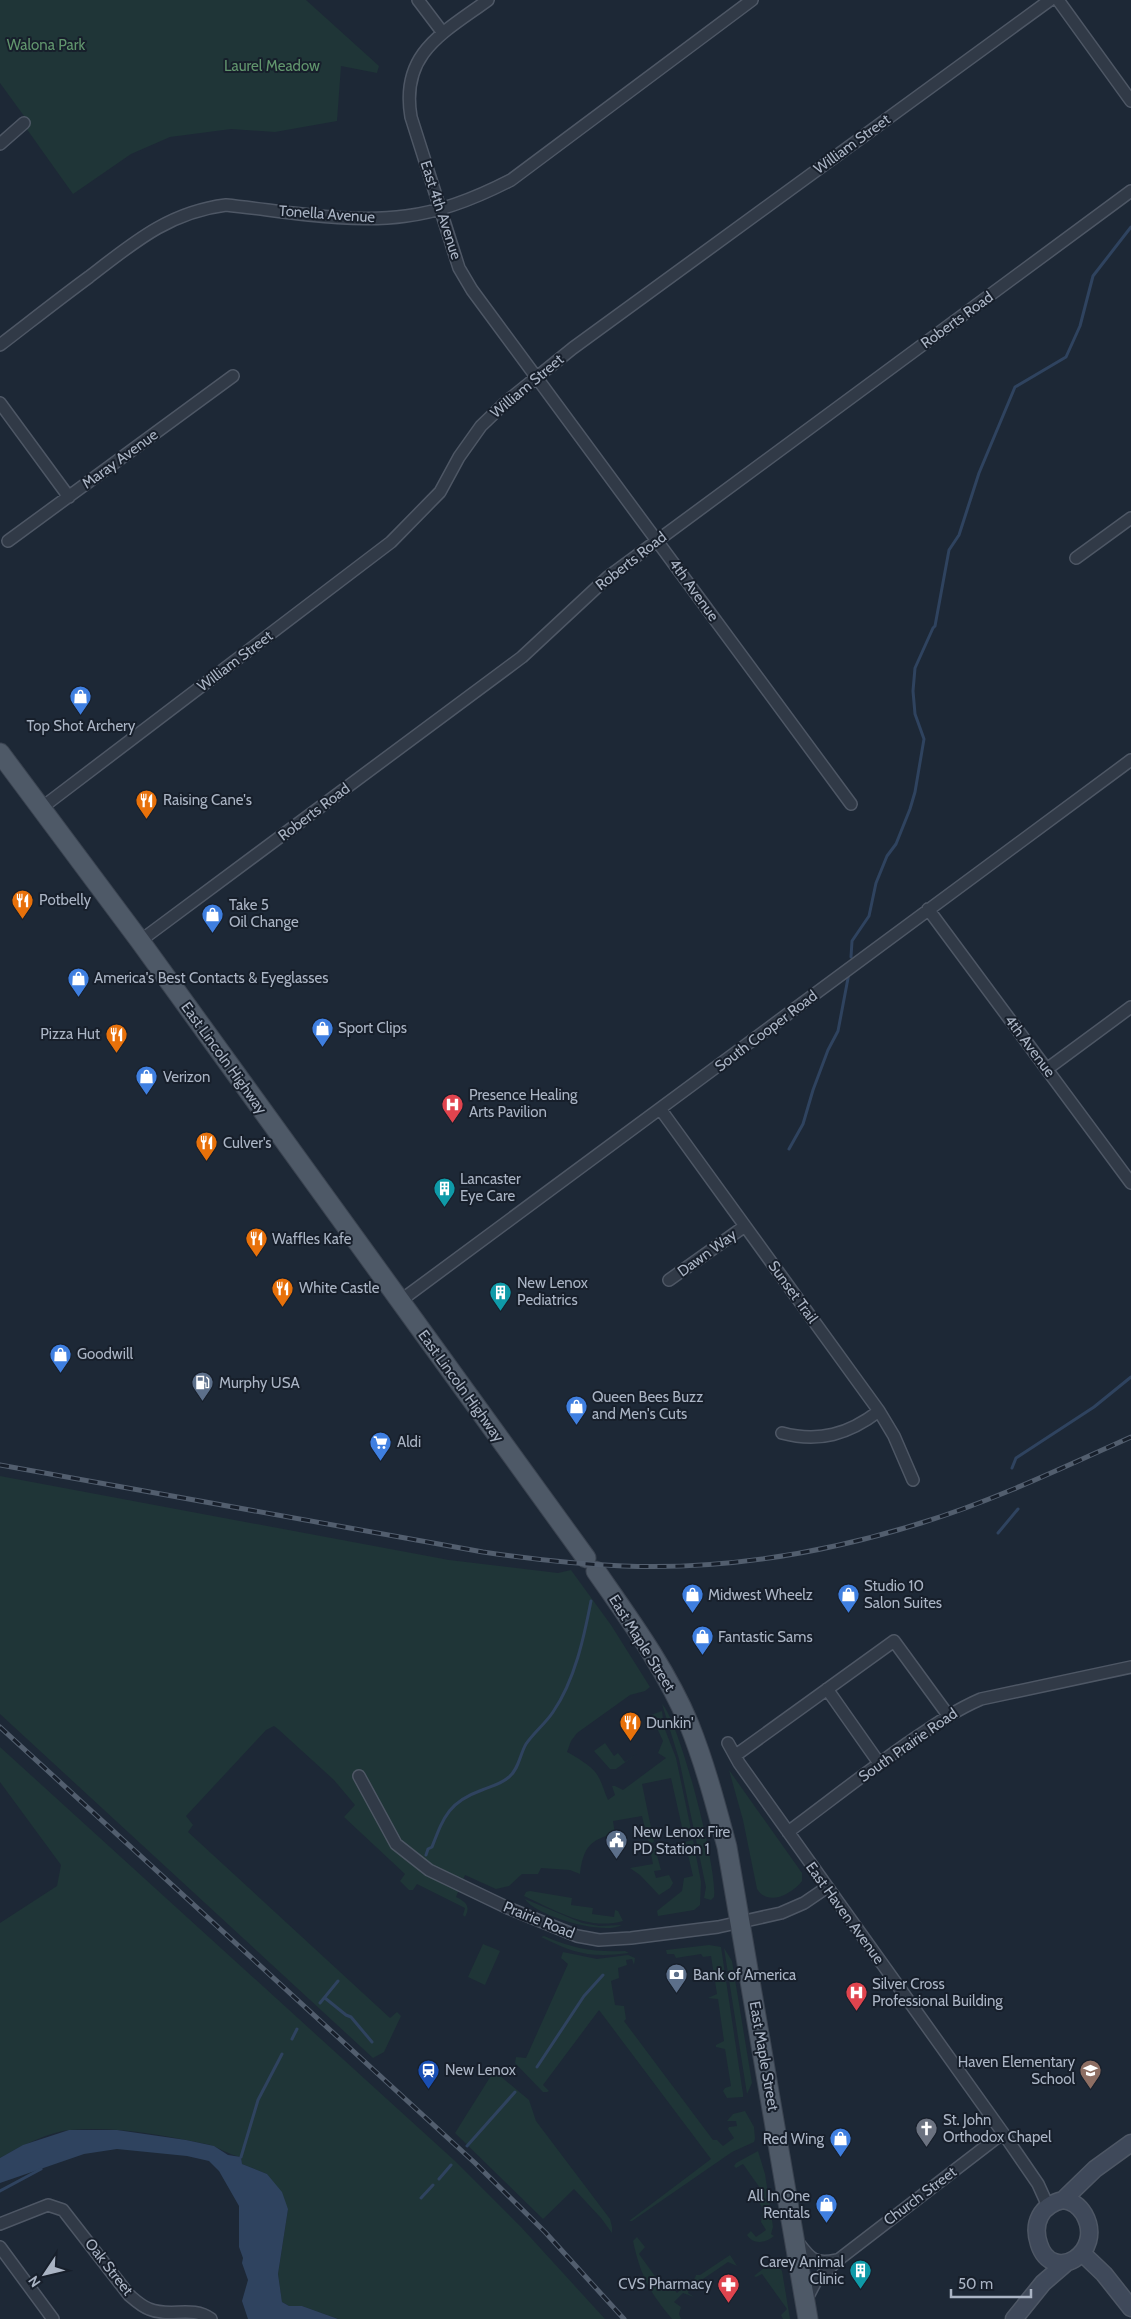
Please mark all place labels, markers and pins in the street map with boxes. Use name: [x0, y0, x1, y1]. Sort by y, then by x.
shop icon: Top Shot Archery: [69, 685, 93, 716]
place label: Top Shot Archery: [27, 717, 136, 735]
restaurant icon: Raising Cane's: [135, 788, 159, 819]
place label: Raising Cane's: [163, 791, 252, 809]
restaurant icon: Potbelly: [11, 888, 35, 919]
place label: Potbelly: [39, 891, 92, 909]
place label: Take 5 Oil Change: [229, 896, 299, 931]
shop icon: Take 5 Oil Change: [201, 902, 225, 933]
shop icon: America's Best Contacts & Eyeglasses: [66, 966, 90, 997]
place label: America's Best Contacts & Eyeglasses: [94, 969, 328, 987]
shop icon: Sport Clips: [310, 1016, 334, 1047]
place label: Sport Clips: [338, 1019, 407, 1037]
restaurant icon: Pizza Hut: [104, 1022, 128, 1053]
place label: Pizza Hut: [40, 1025, 100, 1043]
shop icon: Verizon: [135, 1065, 159, 1096]
place label: Verizon: [163, 1068, 210, 1086]
place label: Presence Healing Arts Pavilion: [469, 1086, 578, 1121]
hospital icon: Presence Healing Arts Pavilion: [441, 1092, 465, 1123]
restaurant icon: Culver's: [195, 1131, 219, 1162]
place label: Culver's: [223, 1134, 272, 1152]
place label: Lancaster Eye Care: [460, 1170, 521, 1205]
building icon: Lancaster Eye Care: [432, 1176, 456, 1207]
restaurant icon: Waffles Kafe: [244, 1227, 268, 1258]
place label: Waffles Kafe: [272, 1230, 352, 1248]
place label: New Lenox Pediatrics: [517, 1274, 588, 1309]
restaurant icon: White Castle: [271, 1276, 295, 1307]
place label: White Castle: [299, 1279, 380, 1297]
building icon: New Lenox Pediatrics: [489, 1280, 513, 1311]
shop icon: Goodwill: [49, 1342, 73, 1373]
place label: Goodwill: [77, 1345, 133, 1363]
fuel station icon: Murphy USA: [191, 1371, 215, 1402]
place label: Murphy USA: [219, 1374, 300, 1392]
place label: Queen Bees Buzz and Men's Cuts: [592, 1388, 703, 1423]
shop icon: Queen Bees Buzz and Men's Cuts: [564, 1394, 588, 1425]
supermarket icon: Aldi: [369, 1430, 393, 1461]
place label: Aldi: [397, 1433, 421, 1451]
place label: Studio 10 Salon Suites: [864, 1577, 942, 1612]
shop icon: Midwest Wheelz: [680, 1583, 704, 1614]
shop icon: Studio 10 Salon Suites: [836, 1583, 860, 1614]
place label: Midwest Wheelz: [708, 1586, 813, 1604]
shop icon: Fantastic Sams: [690, 1625, 714, 1656]
place label: Fantastic Sams: [718, 1628, 813, 1646]
restaurant icon: Dunkin': [618, 1711, 642, 1742]
place label: Dunkin': [646, 1714, 694, 1732]
place label: New Lenox Fire PD Station 1: [633, 1823, 731, 1858]
public building icon: New Lenox Fire PD Station 1: [605, 1829, 629, 1860]
bank icon: Bank of America: [665, 1963, 689, 1994]
place label: Bank of America: [693, 1966, 797, 1984]
place label: Silver Cross Professional Building: [872, 1975, 1003, 2010]
hospital icon: Silver Cross Professional Building: [844, 1981, 868, 2012]
place label: Haven Elementary School: [958, 2053, 1075, 2088]
station icon: New Lenox: [417, 2058, 441, 2089]
school or university icon: Haven Elementary School: [1079, 2059, 1103, 2090]
place label: New Lenox: [445, 2061, 516, 2079]
place label: St. John Orthodox Chapel: [943, 2111, 1052, 2146]
church icon: St. John Orthodox Chapel: [915, 2117, 939, 2148]
shop icon: Red Wing: [828, 2127, 852, 2158]
place label: Red Wing: [763, 2130, 825, 2148]
place label: All In One Rentals: [747, 2187, 810, 2222]
shop icon: All In One Rentals: [814, 2193, 838, 2224]
place label: Carey Animal Clinic: [760, 2253, 844, 2288]
building icon: Carey Animal Clinic: [848, 2259, 872, 2290]
pharmacy icon: CVS Pharmacy: [716, 2272, 740, 2303]
place label: CVS Pharmacy: [618, 2275, 712, 2293]

